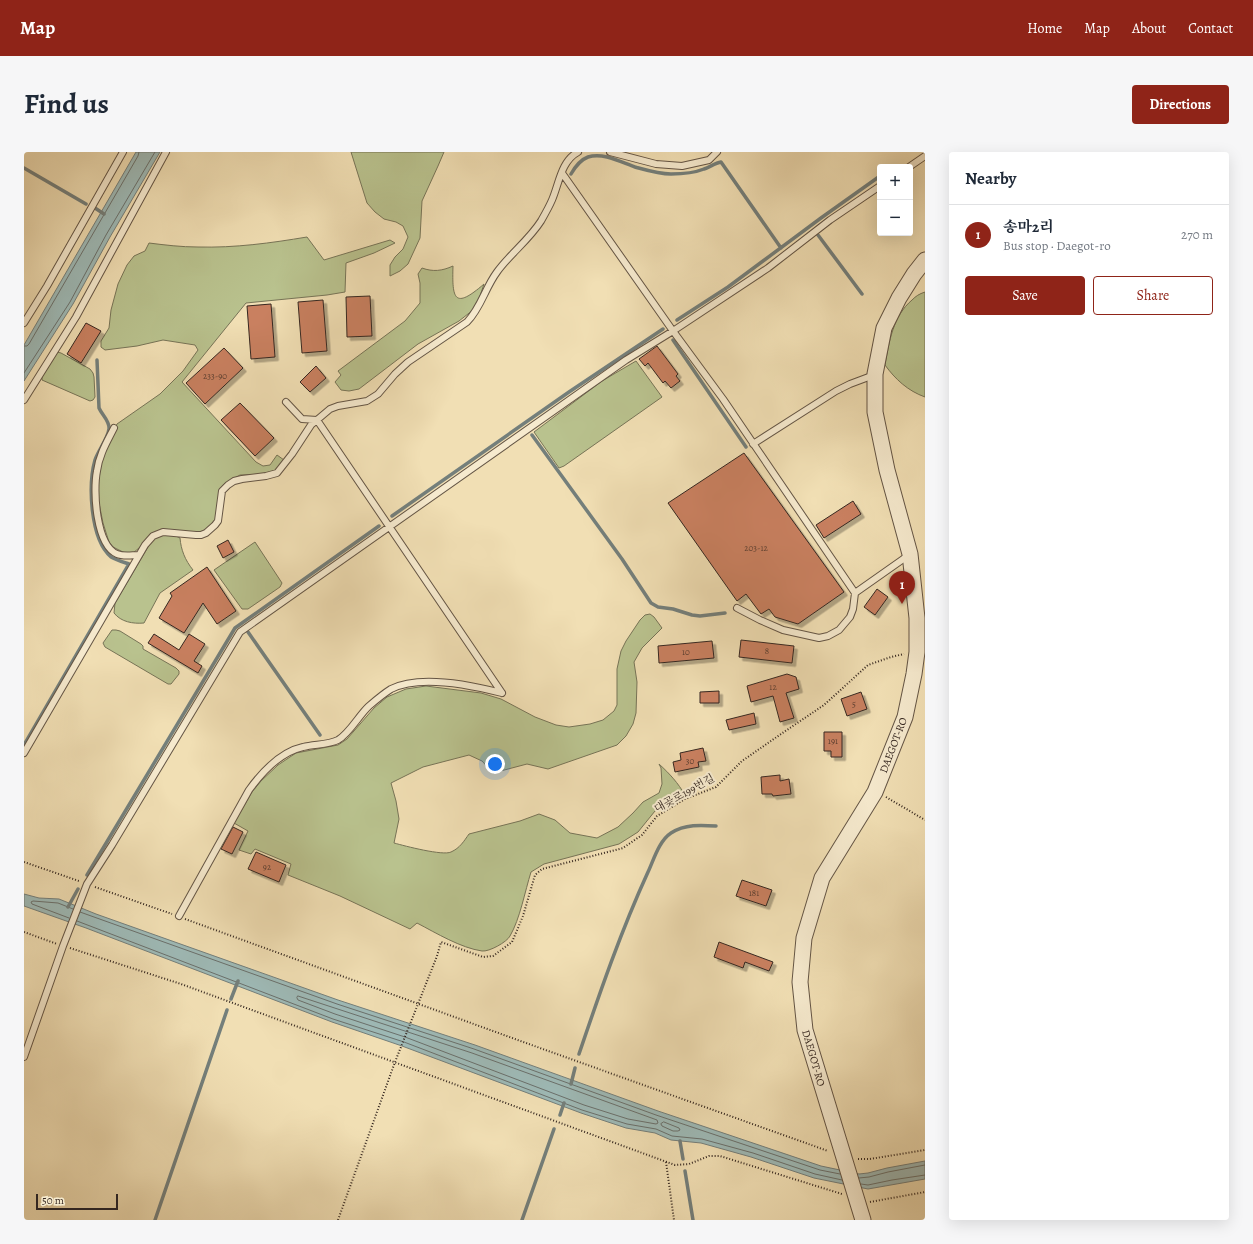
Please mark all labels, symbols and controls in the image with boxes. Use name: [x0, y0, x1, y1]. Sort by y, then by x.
text: Map: [20, 15, 55, 41]
text: Home: [1027, 19, 1062, 38]
text: Map: [1084, 19, 1110, 38]
text: About: [1132, 19, 1166, 38]
text: Contact: [1188, 19, 1233, 38]
text: Find us: [24, 85, 109, 123]
button: Directions: [1132, 85, 1229, 124]
map controls: [877, 164, 913, 236]
button: +: [877, 164, 913, 200]
text: Nearby: [965, 167, 1016, 190]
button: −: [877, 200, 913, 236]
text: 송마2리: [1003, 217, 1054, 237]
text: 1: [976, 226, 980, 243]
text: 270 m: [1181, 226, 1213, 243]
text: Bus stop · Daegot-ro: [1003, 237, 1111, 254]
button: Save: [965, 276, 1085, 315]
button: Share: [1093, 276, 1213, 315]
house number: 233-90: [203, 370, 227, 382]
house number: 203-12: [744, 542, 769, 554]
pin: 1: [889, 571, 915, 604]
house number: 8: [765, 645, 769, 657]
house number: 10: [682, 646, 690, 658]
house number: 12: [769, 681, 777, 693]
house number: 5: [852, 698, 856, 710]
street label: DAEGOT-RO: [876, 715, 911, 775]
house number: 191: [828, 735, 838, 747]
your location: [485, 754, 505, 774]
house number: 30: [686, 755, 694, 767]
street label: 대곶로199번길: [651, 771, 717, 816]
house number: 92: [263, 861, 272, 873]
house number: 181: [749, 887, 759, 899]
street label: DAEGOT-RO: [798, 1028, 829, 1089]
scale bar: [36, 1192, 118, 1211]
text: 50 m: [42, 1193, 64, 1208]

